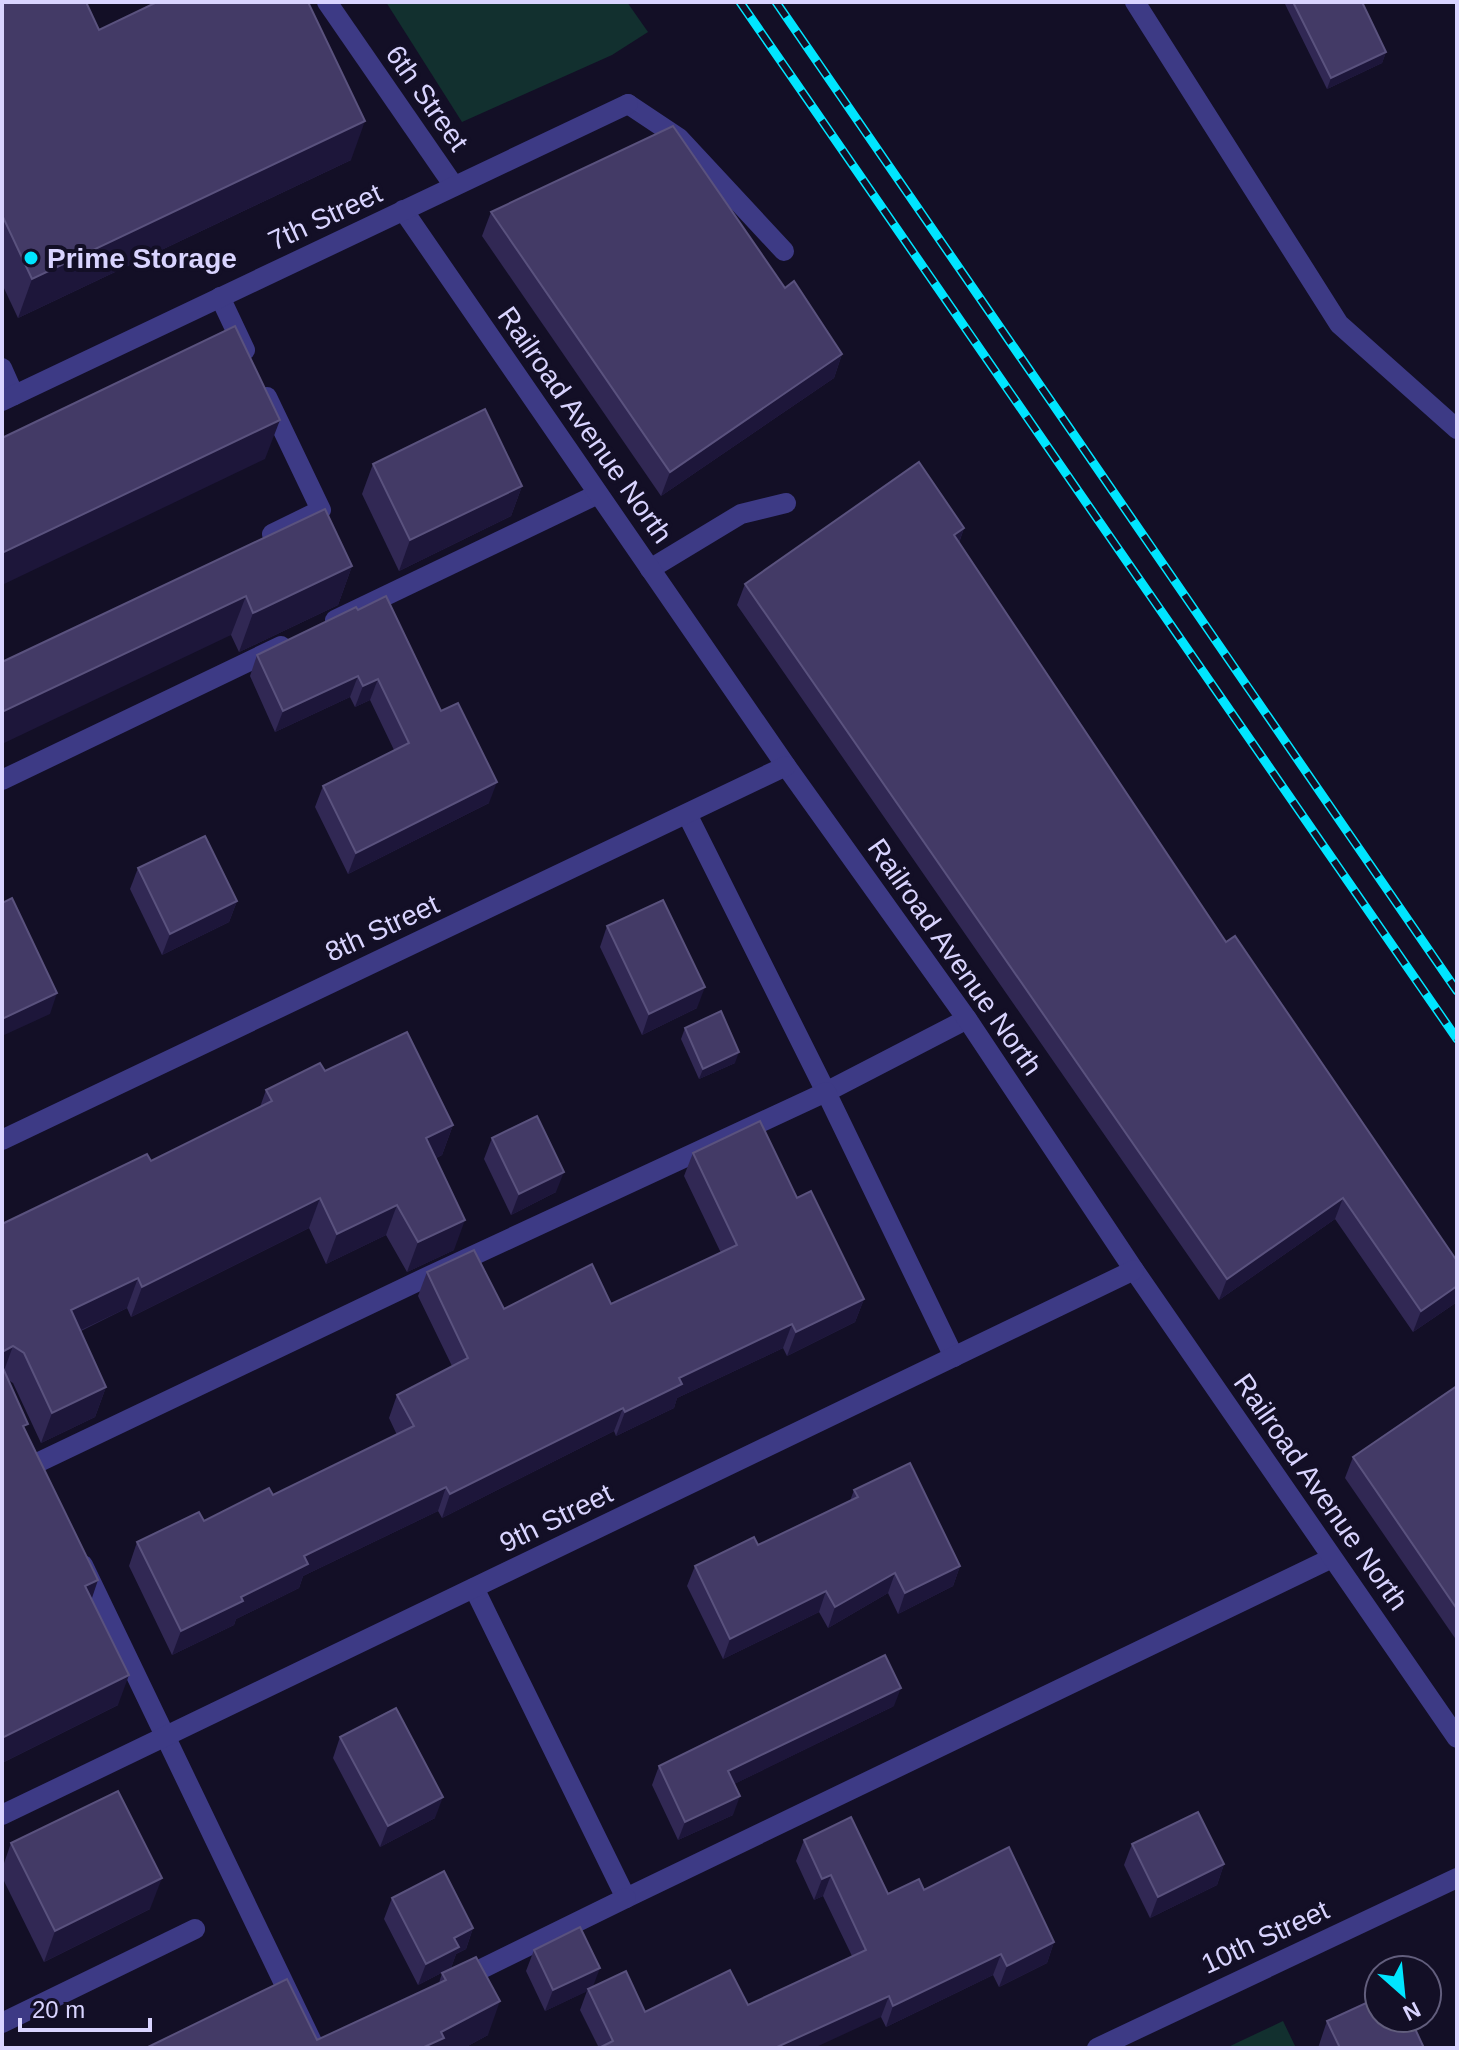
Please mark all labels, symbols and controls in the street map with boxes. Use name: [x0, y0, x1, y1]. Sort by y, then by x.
street label: 6th Street: [379, 39, 475, 157]
street label: 7th Street: [263, 177, 387, 257]
place label: Prime Storage: [47, 243, 237, 274]
marker: Prime Storage: [22, 249, 40, 267]
street label: Railroad Avenue North: [492, 301, 678, 549]
street label: Railroad Avenue North: [862, 833, 1048, 1081]
street label: 8th Street: [320, 888, 444, 968]
street label: Railroad Avenue North: [1228, 1368, 1414, 1616]
street label: 9th Street: [495, 1477, 618, 1559]
street label: 10th Street: [1196, 1894, 1334, 1980]
north arrow: [1363, 1954, 1443, 2034]
scale bar: [20, 1982, 150, 2032]
text: 20 m: [32, 1996, 85, 2023]
text: N: [1399, 1997, 1425, 2026]

